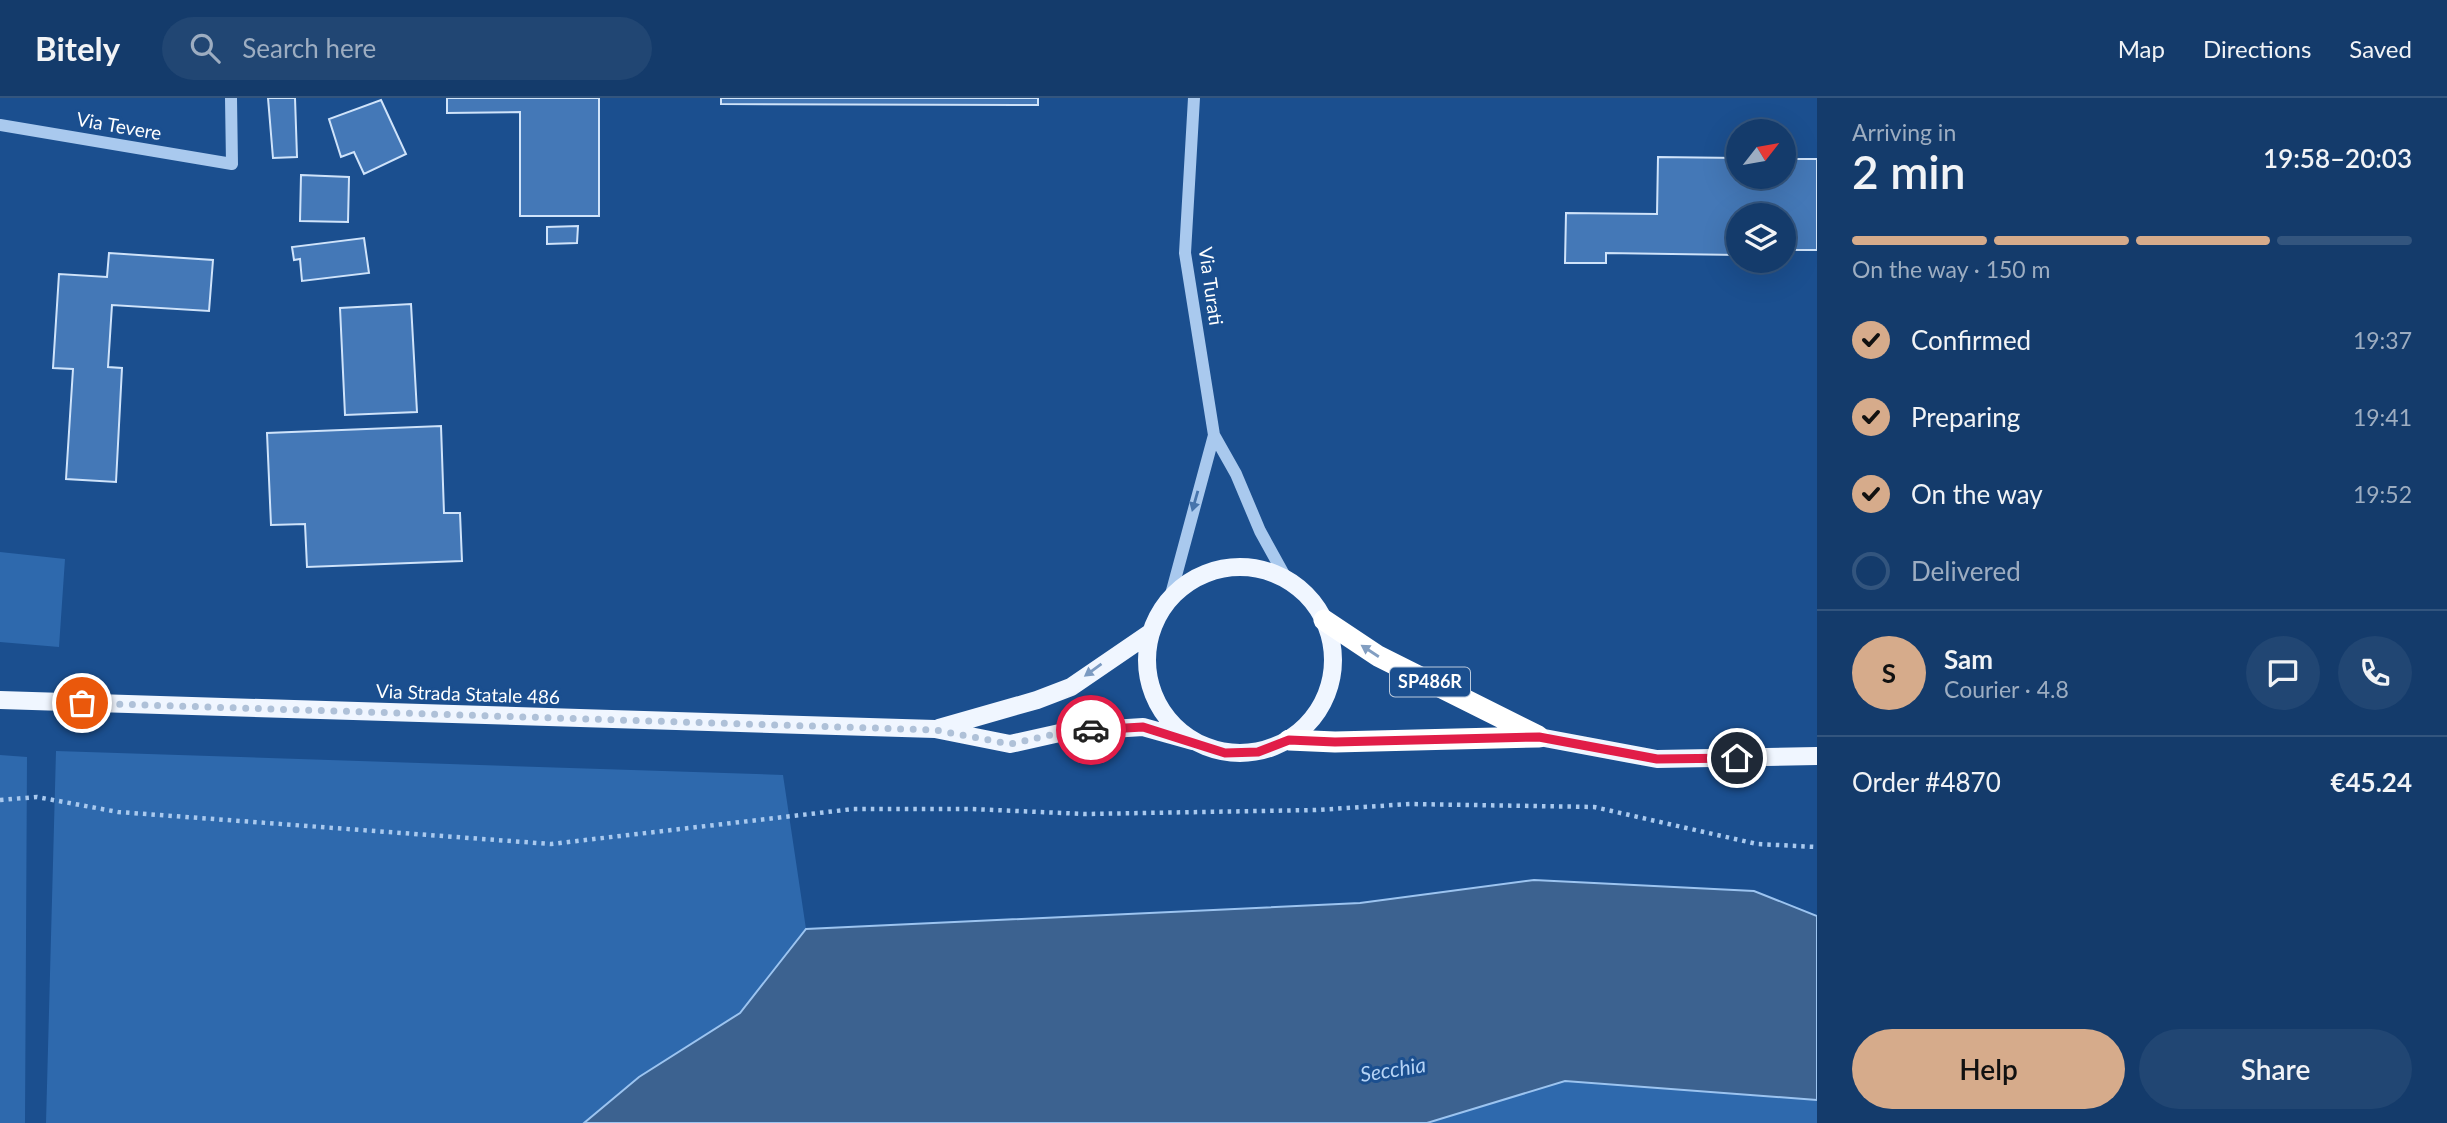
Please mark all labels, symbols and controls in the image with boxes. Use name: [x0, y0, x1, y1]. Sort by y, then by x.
search box: [162, 17, 652, 80]
text: Bitely: [35, 28, 120, 68]
icon: search: [186, 29, 224, 67]
text: Search here: [242, 32, 376, 64]
text: Map: [2118, 34, 2165, 63]
text: Directions: [2203, 34, 2311, 63]
text: Saved: [2349, 34, 2412, 63]
street label: Via Tevere: [75, 107, 163, 144]
text: Arriving in: [1852, 118, 1956, 146]
north arrow: [1726, 119, 1796, 189]
map controls: [1726, 119, 1796, 273]
text: 19:58–20:03: [2263, 142, 2412, 174]
text: 2 min: [1852, 144, 1966, 199]
button: layers: [1726, 203, 1796, 273]
street label: Via Turati: [1195, 245, 1228, 327]
text: On the way · 150 m: [1852, 255, 2051, 283]
icon: check: [1852, 321, 1890, 359]
text: Confirmed: [1911, 324, 2031, 356]
text: 19:37: [2353, 326, 2412, 354]
icon: check: [1852, 398, 1890, 436]
text: Preparing: [1911, 401, 2020, 433]
text: 19:41: [2353, 403, 2412, 431]
icon: check: [1852, 475, 1890, 513]
text: On the way: [1911, 478, 2043, 510]
text: 19:52: [2353, 480, 2412, 508]
one-way arrow: [1190, 491, 1200, 512]
text: Delivered: [1911, 555, 2021, 587]
button: chat: [2246, 636, 2320, 710]
button: phone: [2338, 636, 2412, 710]
text: Sam: [1944, 643, 1993, 675]
one-way arrow: [1360, 644, 1379, 657]
text: S: [1882, 657, 1896, 689]
one-way arrow: [1084, 663, 1102, 677]
road number: SP486R: [1390, 668, 1470, 696]
pin: [52, 673, 112, 733]
text: Courier · 4.8: [1944, 675, 2069, 703]
street label: Via Strada Statale 486: [376, 679, 561, 708]
icon: bag: [63, 684, 101, 722]
courier: [1056, 695, 1126, 765]
icon: car: [1072, 711, 1110, 749]
pin: [1707, 728, 1767, 788]
icon: home: [1718, 739, 1756, 777]
text: Order #4870: [1852, 766, 2001, 798]
text: €45.24: [2330, 766, 2412, 798]
button: Help: [1852, 1029, 2125, 1109]
button: Share: [2139, 1029, 2412, 1109]
water label: Secchia: [1358, 1051, 1427, 1086]

